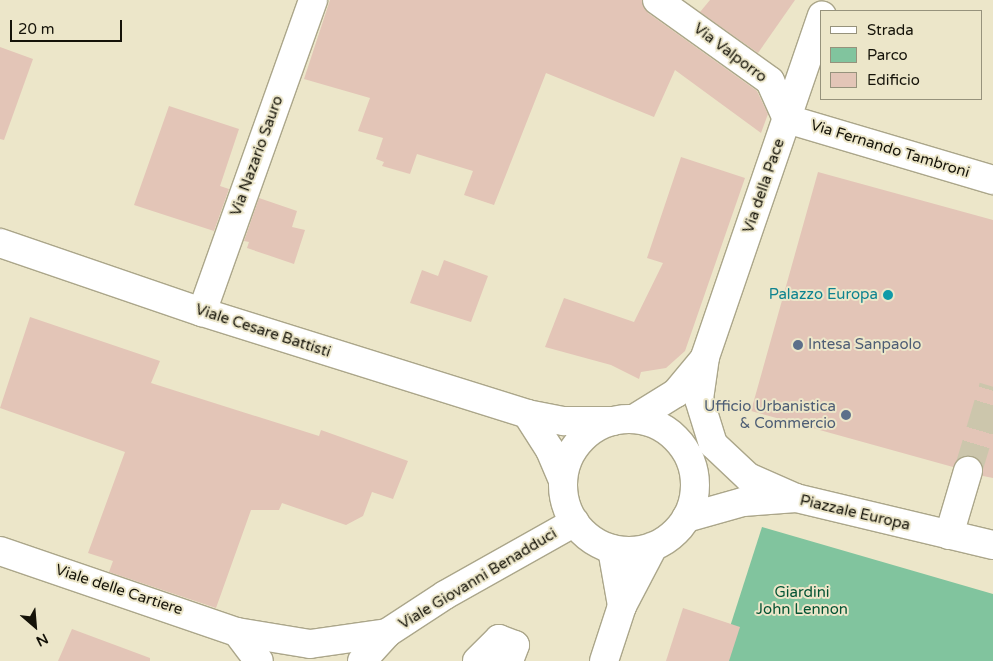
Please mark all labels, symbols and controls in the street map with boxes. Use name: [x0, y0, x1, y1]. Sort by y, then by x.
scale bar: [12, 10, 125, 42]
legend: [820, 10, 983, 100]
text: 20 m: [18, 20, 55, 38]
street label: Via Valporro: [690, 20, 770, 86]
text: Strada: [867, 21, 914, 39]
text: Parco: [867, 46, 908, 64]
text: Edificio: [867, 71, 920, 89]
street label: Via Nazario Sauro: [227, 93, 287, 219]
street label: Via Fernando Tambroni: [808, 116, 972, 182]
street label: Via della Pace: [739, 136, 789, 236]
place label: Palazzo Europa: [769, 286, 878, 304]
marker: Palazzo Europa: [882, 289, 894, 301]
street label: Viale Cesare Battisti: [193, 301, 333, 361]
place label: Intesa Sanpaolo: [808, 336, 921, 354]
marker: Intesa Sanpaolo: [792, 339, 804, 351]
place label: Ufficio Urbanistica & Commercio: [704, 397, 836, 432]
marker: Ufficio Urbanistica & Commercio: [840, 409, 852, 421]
street label: Piazzale Europa: [798, 492, 912, 534]
street label: Viale Giovanni Benadduci: [396, 525, 560, 633]
street label: Viale delle Cartiere: [53, 561, 185, 619]
park label: Giardini John Lennon: [756, 583, 848, 618]
north arrow: [10, 601, 60, 651]
text: N: [33, 630, 51, 650]

